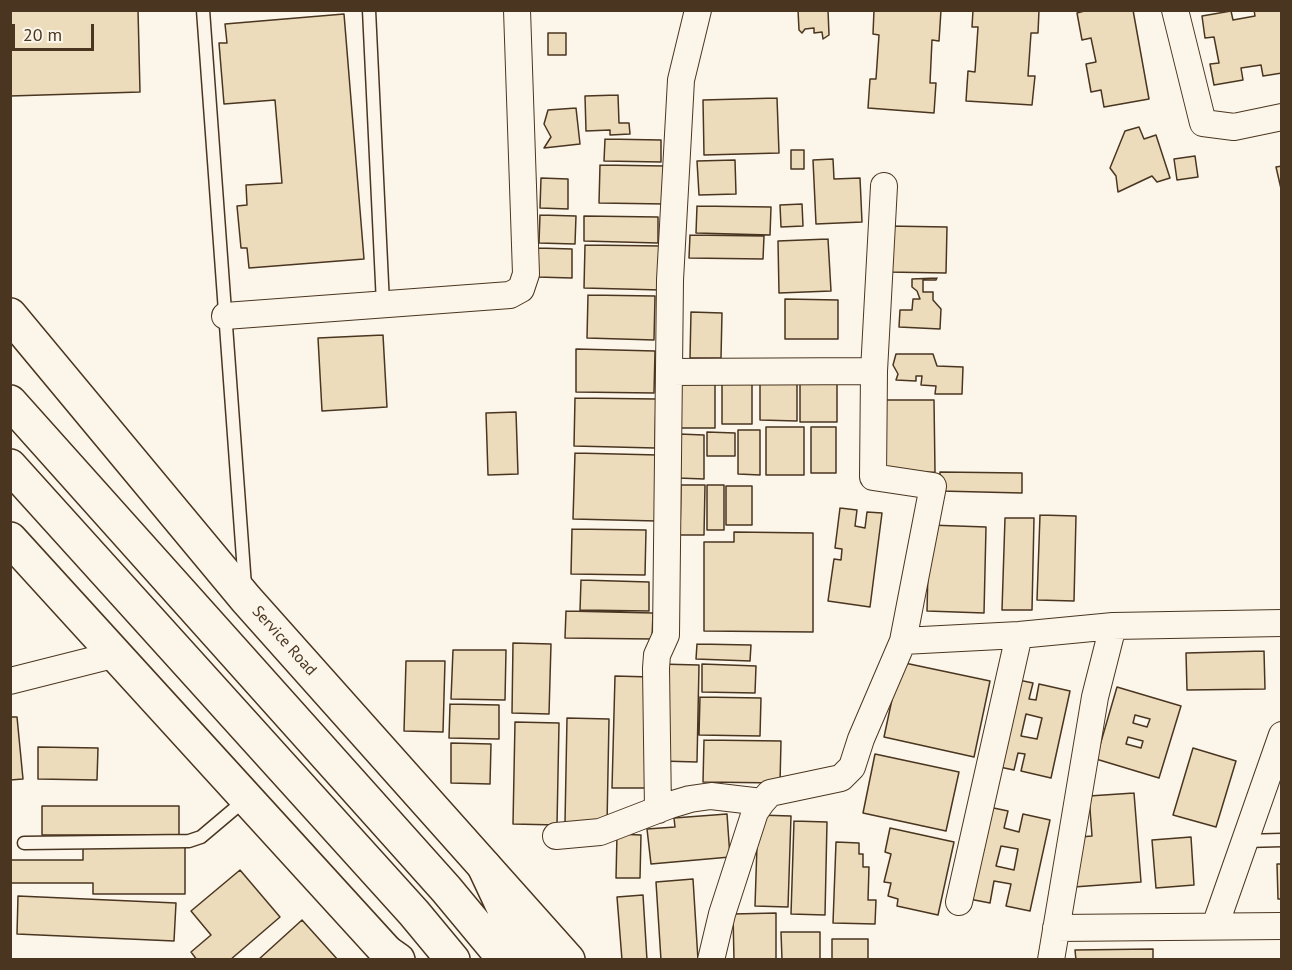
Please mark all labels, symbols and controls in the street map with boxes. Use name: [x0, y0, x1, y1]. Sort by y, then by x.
scale bar: [15, 12, 98, 50]
text: 20 m: [23, 23, 62, 46]
street label: Service Road: [248, 602, 320, 680]

